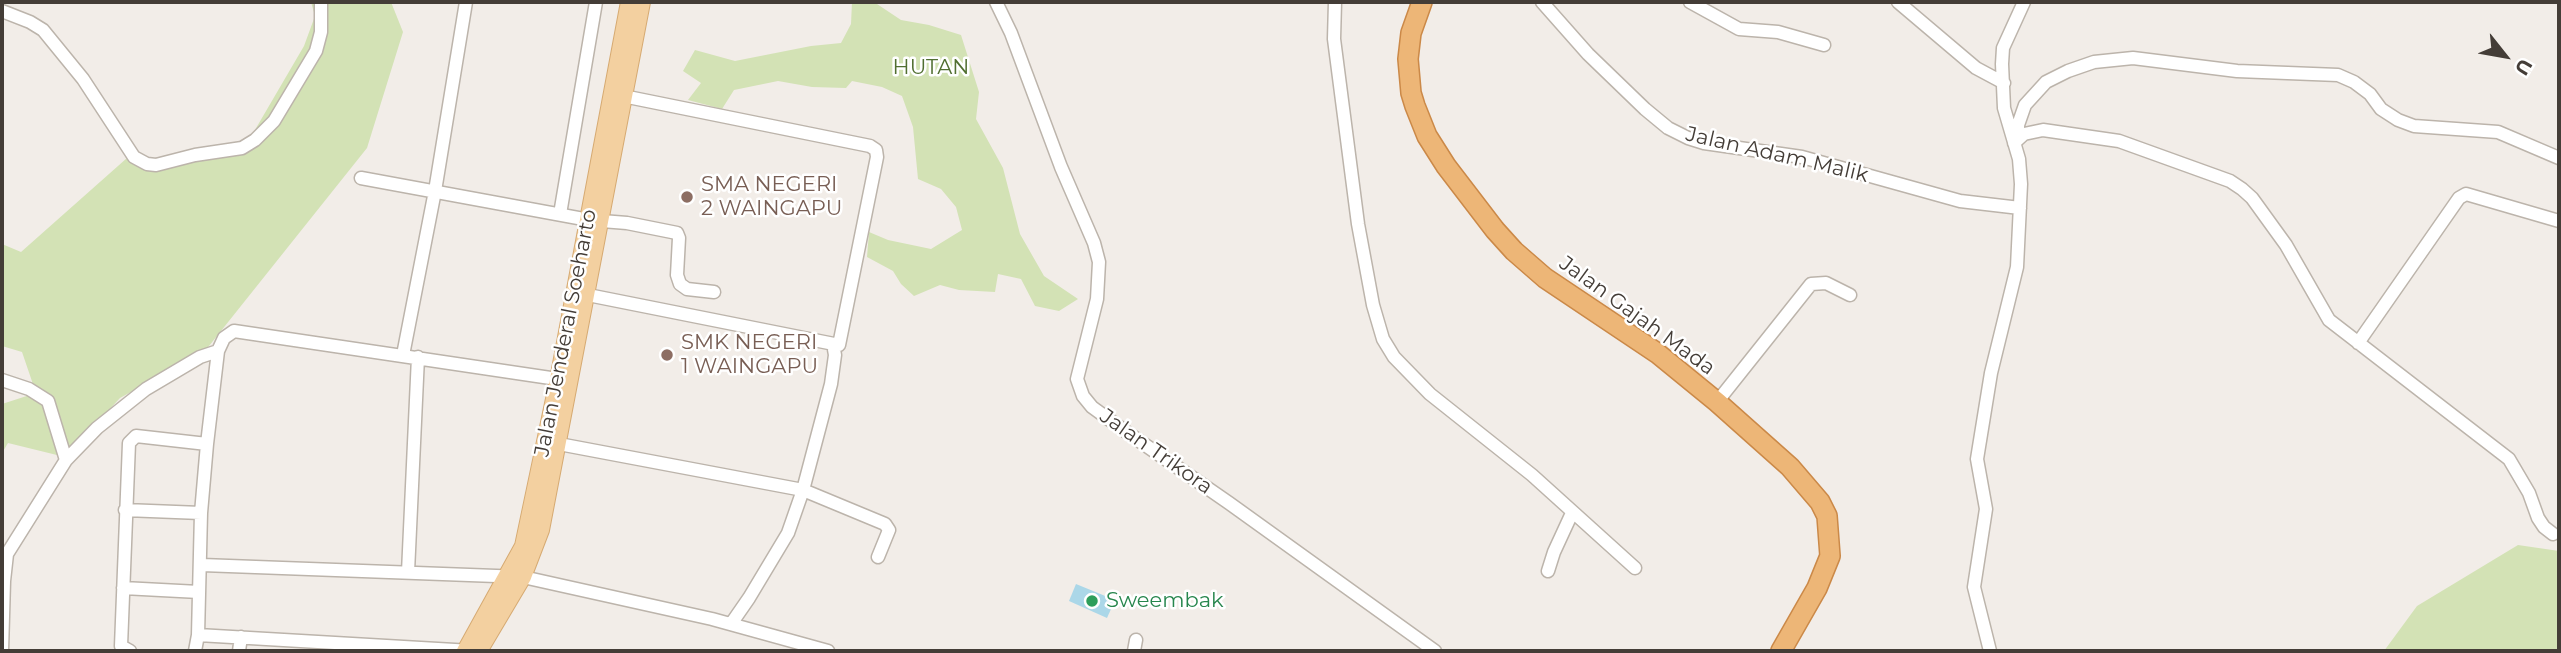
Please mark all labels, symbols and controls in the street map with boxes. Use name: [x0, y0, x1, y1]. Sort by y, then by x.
north arrow: [2470, 21, 2540, 91]
park label: HUTAN: [893, 55, 969, 81]
text: U: [2510, 55, 2537, 79]
street label: Jalan Adam Malik: [1683, 122, 1871, 188]
place label: SMA NEGERI 2 WAINGAPU: [701, 172, 842, 222]
marker: SMA NEGERI 2 WAINGAPU: [679, 189, 695, 205]
street label: Jalan Jenderal Soeharto: [530, 207, 602, 459]
street label: Jalan Gajah Mada: [1554, 251, 1720, 381]
place label: SMK NEGERI 1 WAINGAPU: [681, 330, 818, 380]
marker: SMK NEGERI 1 WAINGAPU: [659, 347, 675, 363]
street label: Jalan Trikora: [1095, 404, 1217, 500]
place label: Sweembak: [1106, 588, 1224, 614]
marker: Sweembak: [1084, 593, 1100, 609]

